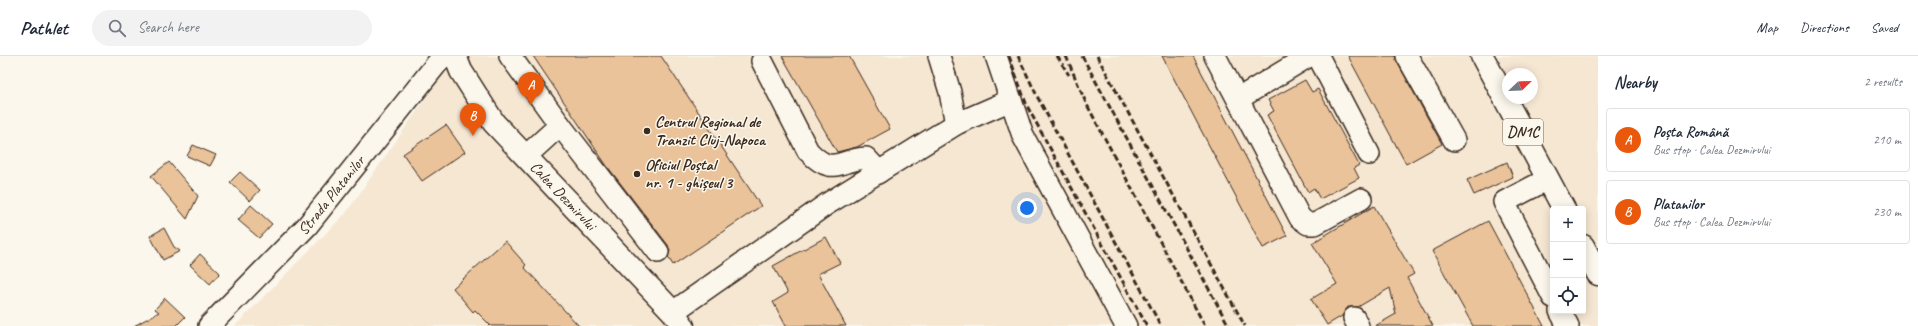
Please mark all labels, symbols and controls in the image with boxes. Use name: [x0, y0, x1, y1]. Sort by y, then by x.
search box: [92, 10, 372, 46]
text: Pathlet: [20, 16, 68, 40]
icon: search: [106, 17, 128, 39]
text: Search here: [138, 18, 199, 37]
text: Map: [1757, 19, 1778, 36]
text: Directions: [1800, 19, 1849, 36]
text: Saved: [1871, 19, 1898, 36]
north arrow: [1502, 68, 1538, 104]
pin: A: [518, 72, 544, 105]
text: Nearby: [1614, 72, 1657, 93]
text: 2 results: [1864, 74, 1902, 90]
pin: B: [460, 103, 486, 136]
place label: Centrul Regional de Tranzit Cluj-Napoca: [655, 112, 766, 150]
road number: DN1C: [1503, 119, 1543, 145]
text: Poșta Română: [1653, 123, 1728, 142]
marker: Centrul Regional de Tranzit Cluj-Napoca: [642, 126, 652, 136]
text: A: [1625, 132, 1631, 148]
text: 210 m: [1873, 132, 1901, 148]
text: Bus stop · Calea Dezmirului: [1653, 142, 1770, 158]
street label: Strada Platanilor: [293, 151, 370, 240]
place label: Oficiul Poștal nr. 1 - ghișeul 3: [645, 155, 734, 193]
street label: Calea Dezmirului: [526, 157, 602, 236]
marker: Oficiul Poștal nr. 1 - ghișeul 3: [632, 169, 642, 179]
text: Platanilor: [1653, 195, 1704, 214]
your location: [1017, 198, 1037, 218]
text: B: [1625, 204, 1631, 220]
text: 230 m: [1873, 204, 1901, 220]
map controls: [1550, 206, 1586, 314]
button: +: [1550, 206, 1586, 242]
text: Bus stop · Calea Dezmirului: [1653, 214, 1770, 230]
button: −: [1550, 242, 1586, 278]
button: locate: [1550, 278, 1586, 314]

